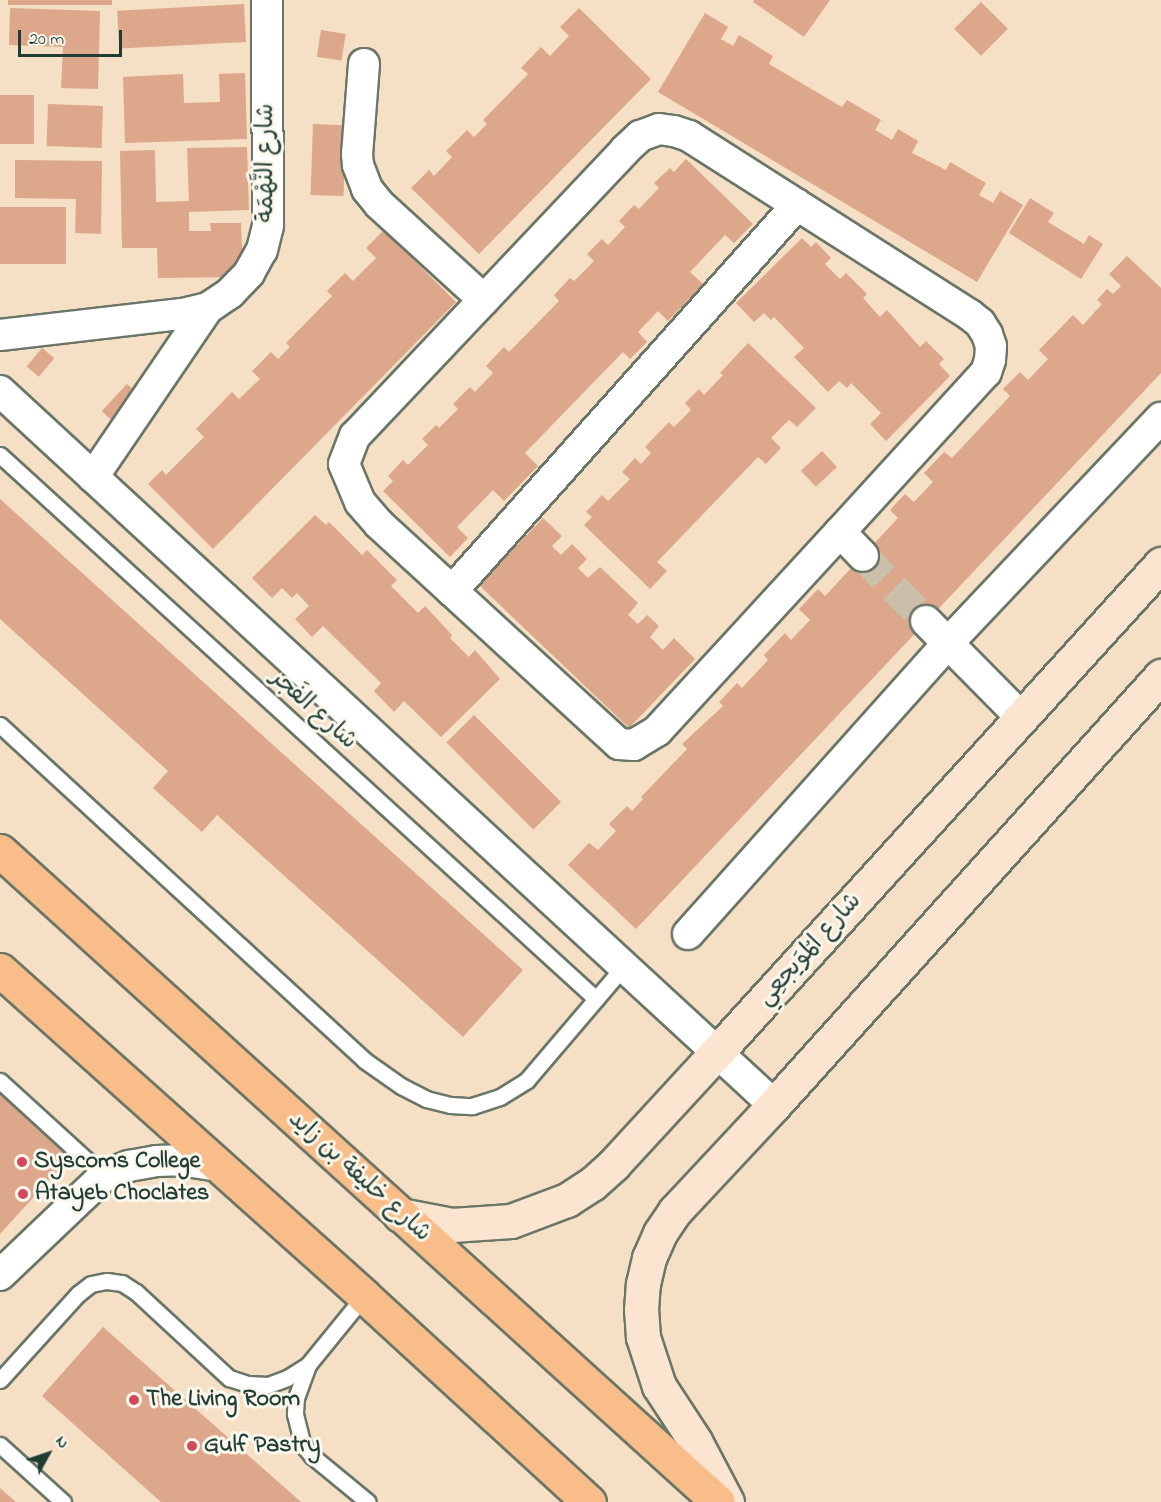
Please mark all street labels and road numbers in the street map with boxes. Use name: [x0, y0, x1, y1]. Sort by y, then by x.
street label: شارع النَّهْمَة: [253, 103, 281, 223]
street label: شارع الفَجر: [264, 664, 362, 756]
street label: شارع المُوَيجعِي: [752, 888, 868, 1012]
street label: شارع خليفة بن زايد: [282, 1105, 436, 1249]

